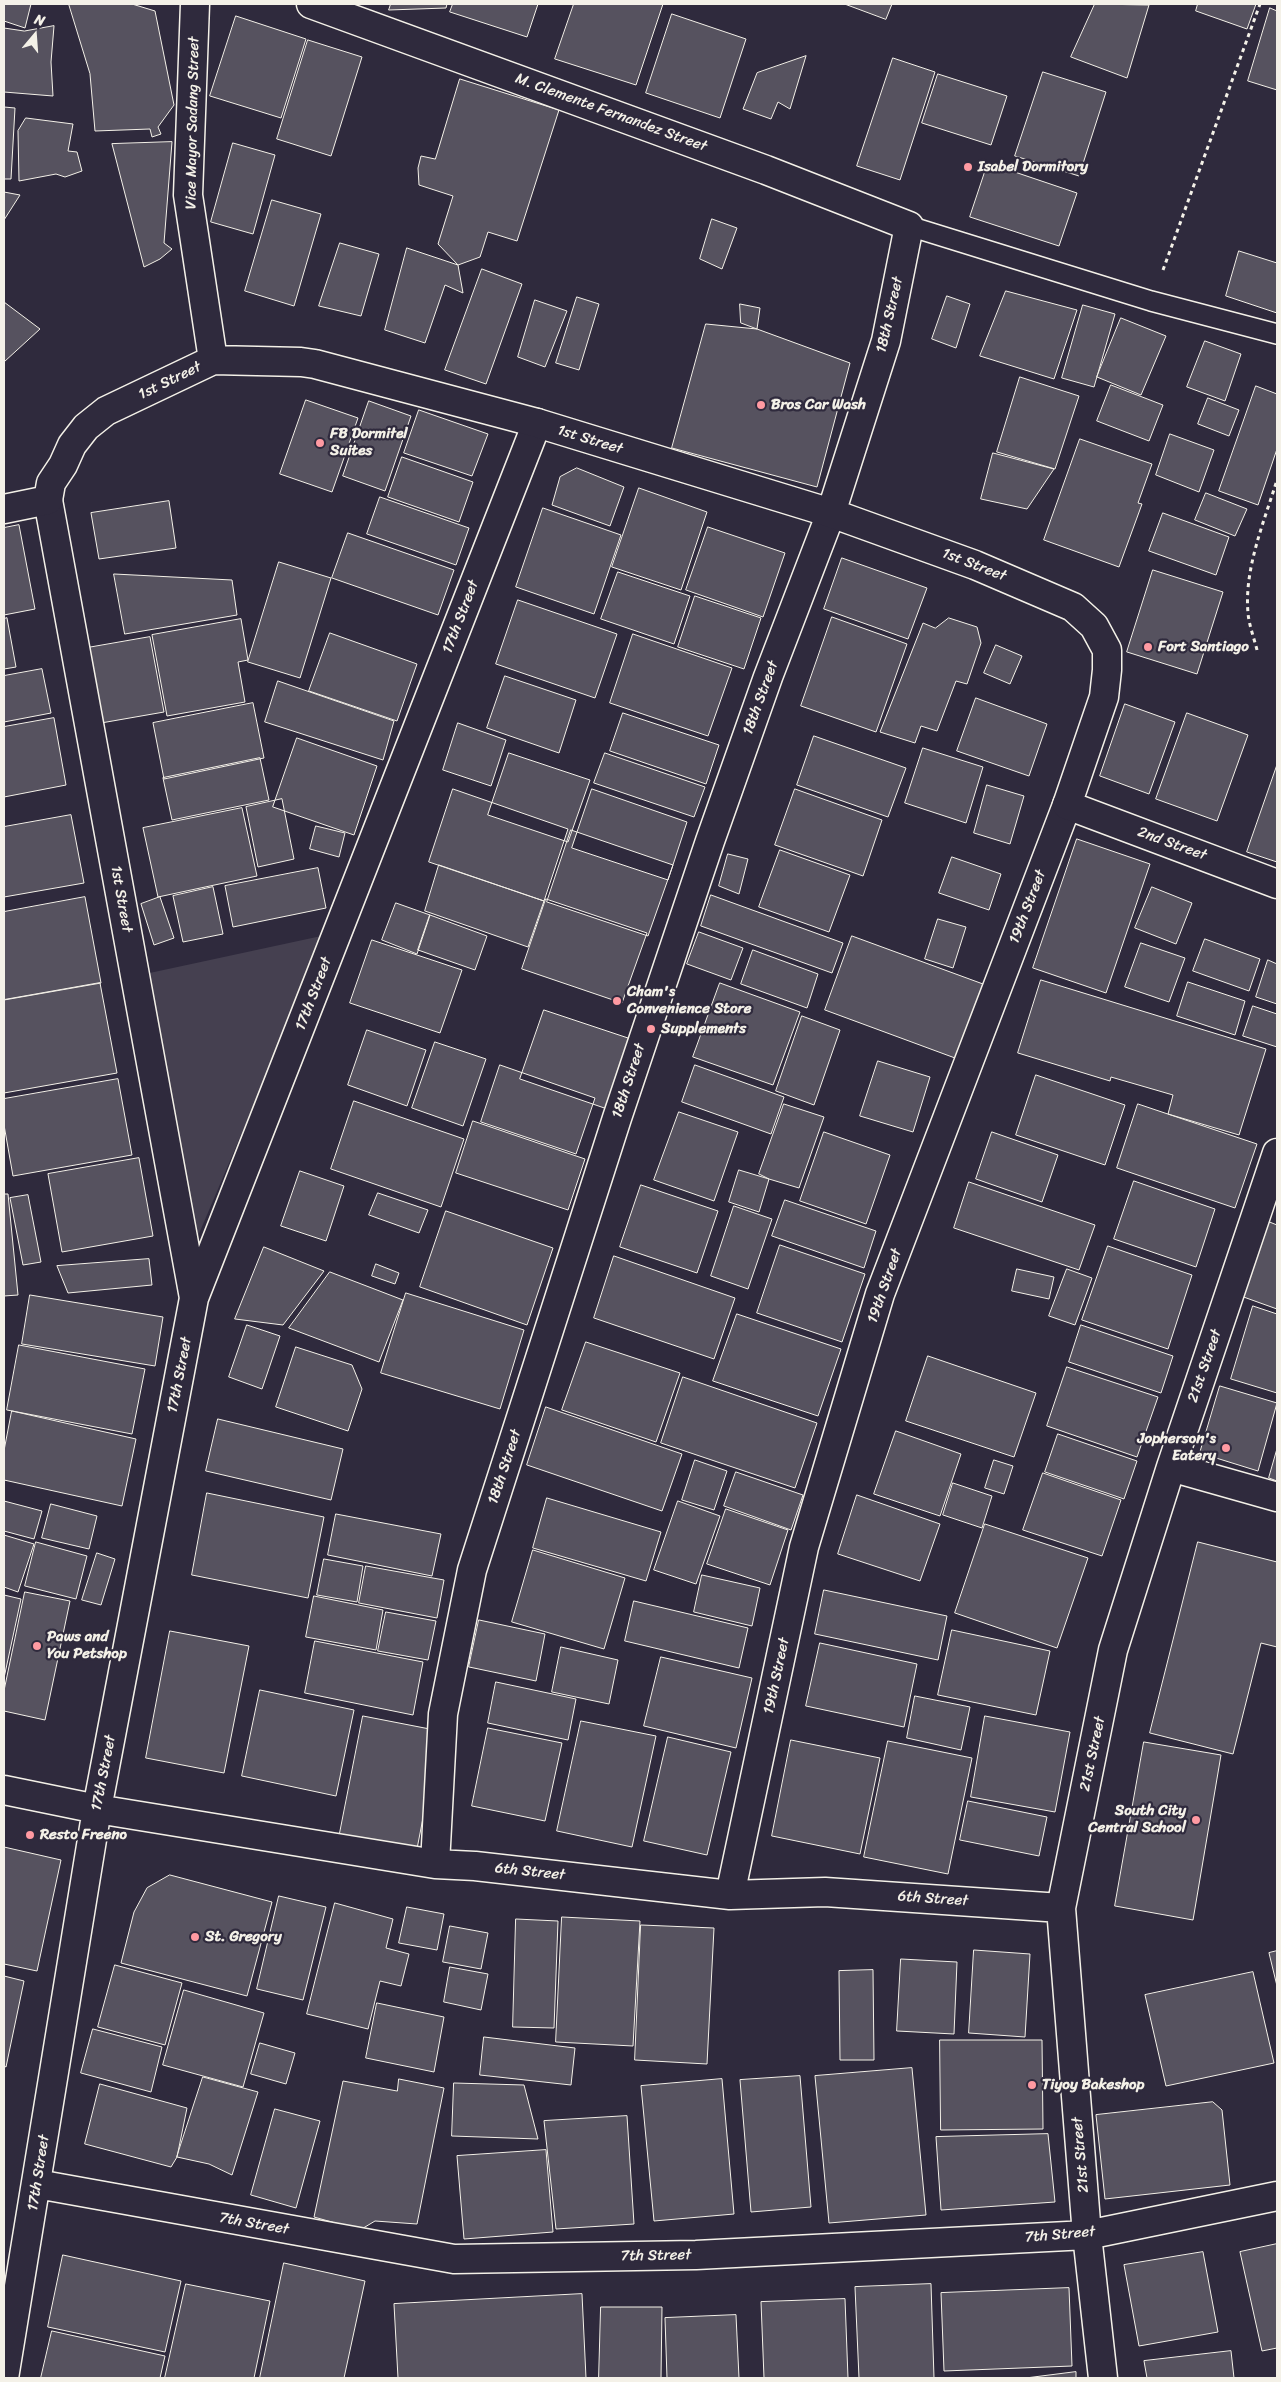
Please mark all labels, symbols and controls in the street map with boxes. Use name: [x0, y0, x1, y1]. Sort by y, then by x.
text: N: [31, 7, 48, 34]
north arrow: [10, 10, 60, 60]
street label: Vice Mayor Sadang Street: [182, 36, 204, 210]
street label: M. Clemente Fernandez Street: [513, 70, 709, 156]
place label: Isabel Dormitory: [978, 158, 1088, 176]
marker: Isabel Dormitory: [962, 161, 974, 173]
street label: 18th Street: [873, 275, 907, 355]
street label: 1st Street: [136, 358, 204, 404]
place label: Bros Car Wash: [771, 396, 866, 414]
marker: Bros Car Wash: [755, 399, 767, 411]
street label: 1st Street: [555, 422, 625, 458]
place label: FB Dormitel Suites: [330, 425, 408, 460]
marker: FB Dormitel Suites: [314, 437, 326, 449]
street label: 1st Street: [939, 545, 1009, 585]
street label: 17th Street: [439, 578, 483, 656]
place label: Fort Santiago: [1158, 638, 1249, 656]
marker: Fort Santiago: [1142, 641, 1154, 653]
street label: 18th Street: [739, 659, 783, 737]
street label: 2nd Street: [1135, 823, 1209, 865]
street label: 1st Street: [106, 864, 136, 934]
street label: 19th Street: [1006, 868, 1050, 946]
street label: 17th Street: [292, 955, 336, 1033]
place label: Cham's Convenience Store: [627, 983, 751, 1018]
marker: Cham's Convenience Store: [611, 995, 623, 1007]
place label: Supplements: [661, 1020, 746, 1038]
marker: Supplements: [645, 1023, 657, 1035]
street label: 18th Street: [608, 1041, 650, 1121]
street label: 19th Street: [864, 1246, 906, 1326]
street label: 21st Street: [1184, 1327, 1226, 1405]
street label: 17th Street: [164, 1336, 196, 1414]
street label: 18th Street: [484, 1427, 526, 1507]
place label: Jopherson's Eatery: [1138, 1430, 1216, 1465]
marker: Jopherson's Eatery: [1220, 1442, 1232, 1454]
place label: Paws and You Petshop: [47, 1628, 127, 1663]
street label: 19th Street: [760, 1636, 794, 1716]
marker: Paws and You Petshop: [31, 1640, 43, 1652]
street label: 21st Street: [1076, 1715, 1110, 1793]
street label: 17th Street: [88, 1734, 120, 1812]
place label: South City Central School: [1088, 1802, 1186, 1837]
marker: South City Central School: [1190, 1814, 1202, 1826]
place label: Resto Freeno: [40, 1826, 127, 1844]
marker: Resto Freeno: [24, 1829, 36, 1841]
street label: 6th Street: [494, 1859, 566, 1885]
street label: 6th Street: [897, 1888, 969, 1910]
place label: St. Gregory: [205, 1928, 282, 1946]
marker: St. Gregory: [189, 1931, 201, 1943]
place label: Tiyoy Bakeshop: [1042, 2076, 1144, 2094]
marker: Tiyoy Bakeshop: [1026, 2079, 1038, 2091]
street label: 21st Street: [1069, 2116, 1093, 2194]
street label: 17th Street: [24, 2134, 54, 2212]
street label: 7th Street: [218, 2209, 290, 2239]
street label: 7th Street: [1024, 2223, 1096, 2247]
street label: 7th Street: [621, 2246, 691, 2266]

